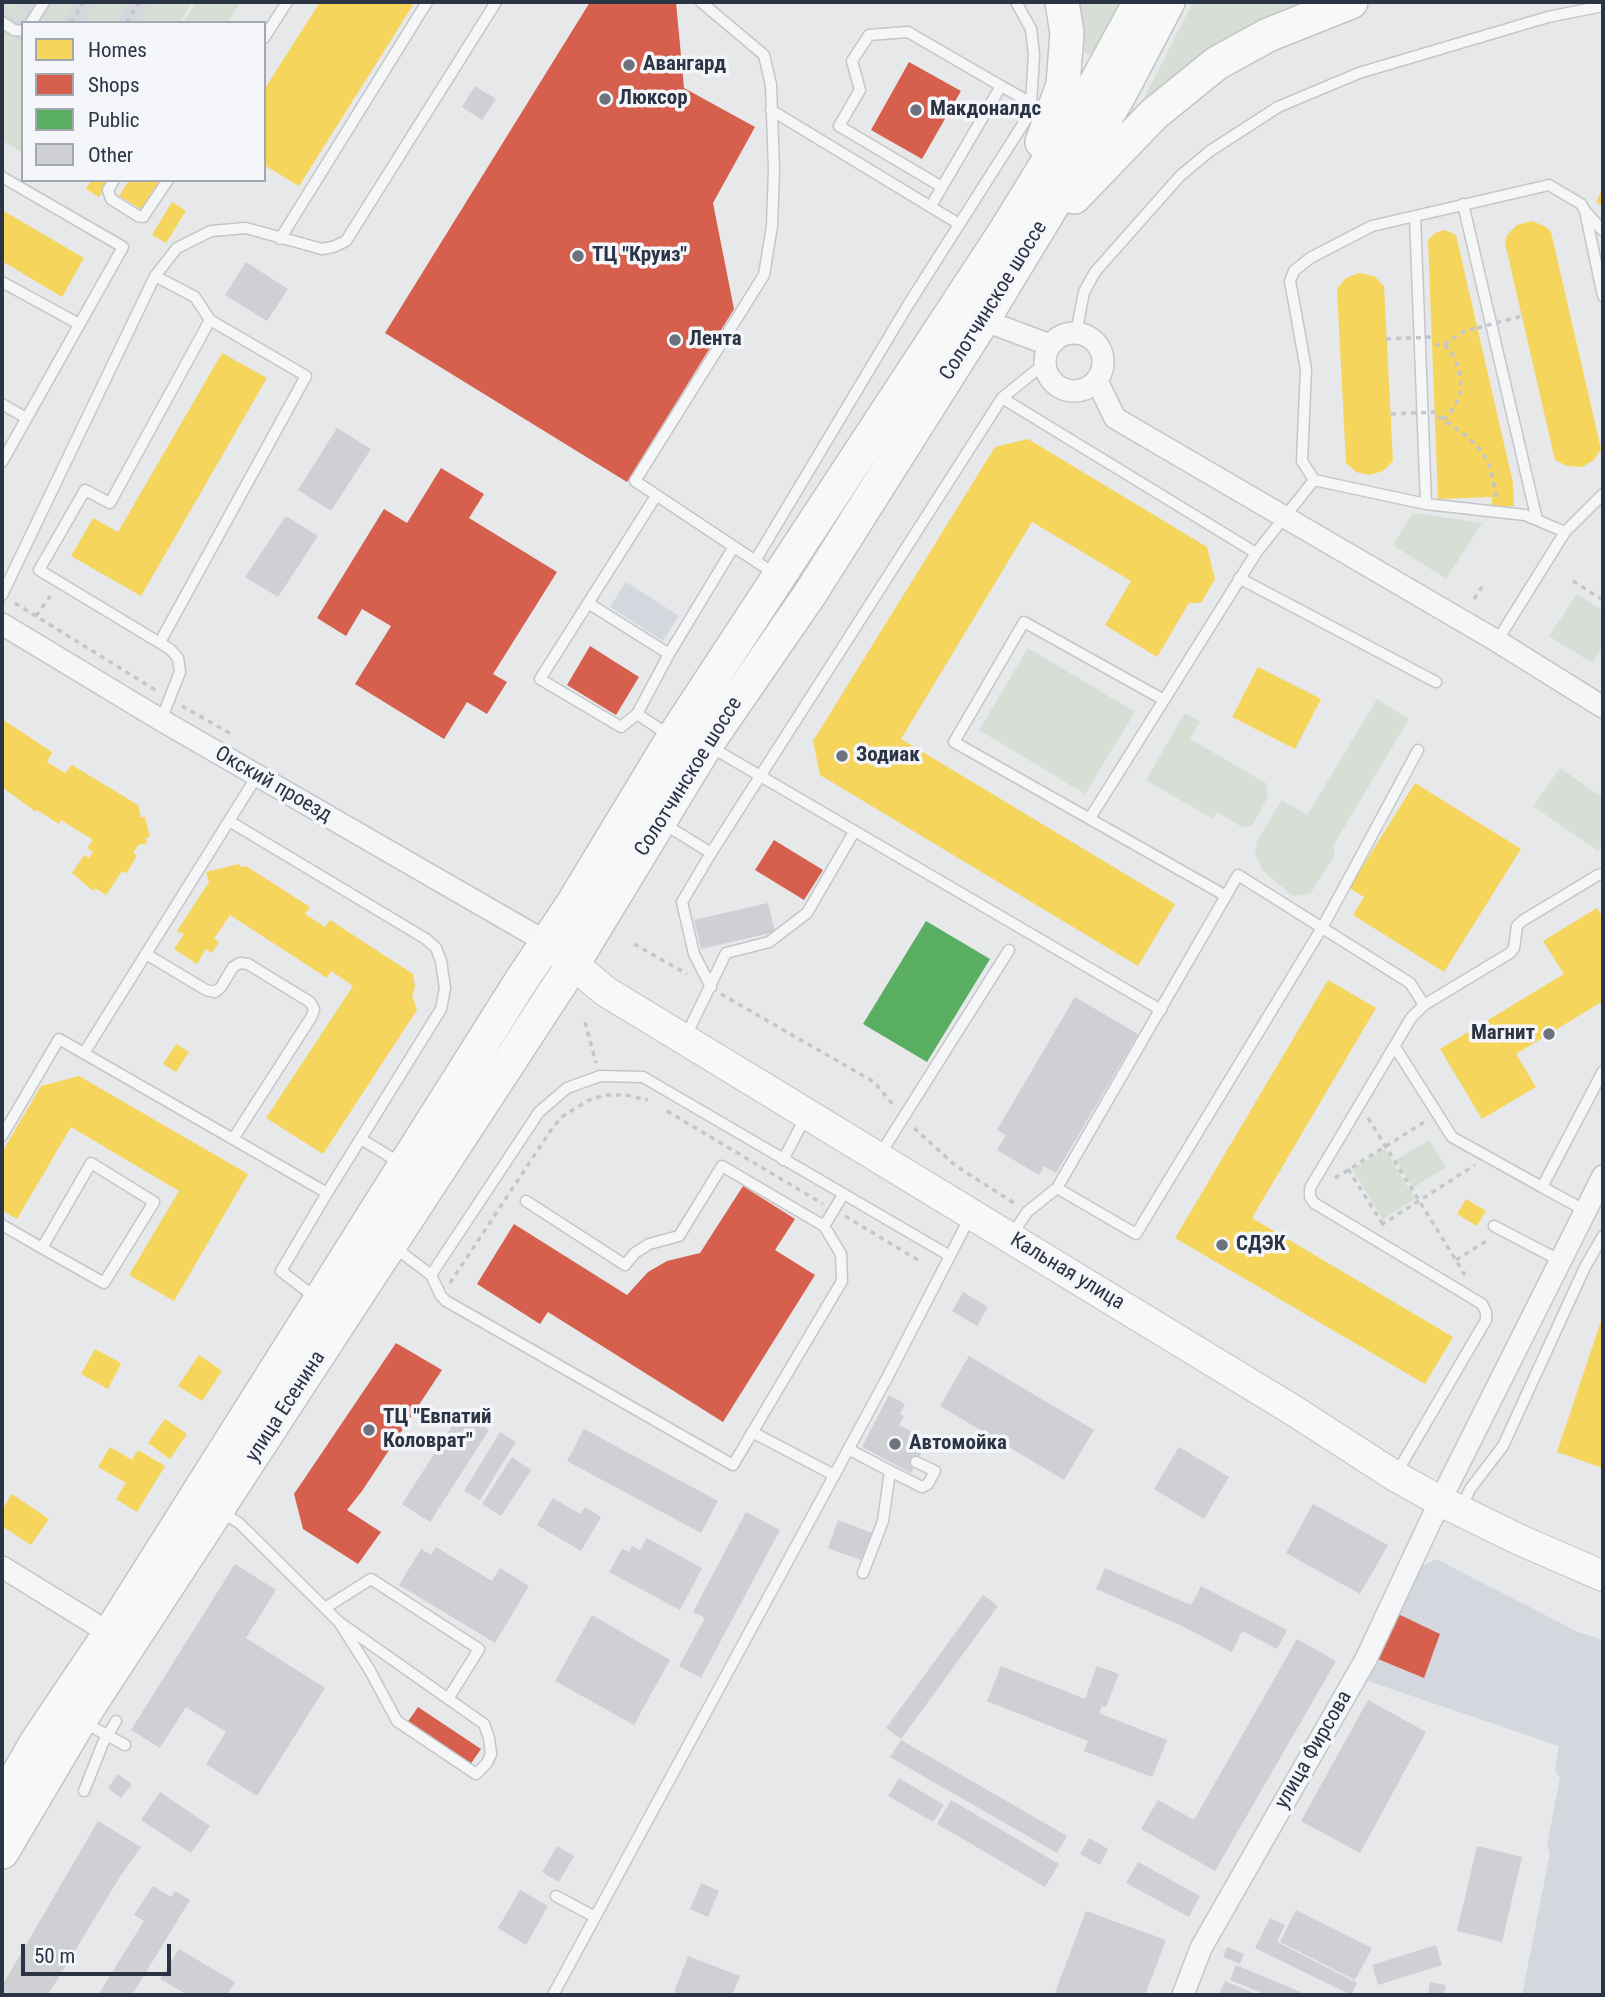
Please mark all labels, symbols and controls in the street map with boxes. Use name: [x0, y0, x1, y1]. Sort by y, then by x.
legend: [21, 21, 266, 182]
text: Homes: [88, 38, 147, 62]
place label: Авангард: [643, 52, 726, 78]
marker: Авангард: [621, 57, 637, 73]
text: Shops: [88, 73, 140, 97]
place label: Люксор: [619, 86, 688, 112]
marker: Люксор: [597, 91, 613, 107]
place label: Макдоналдс: [930, 97, 1041, 123]
marker: Макдоналдс: [908, 102, 924, 118]
text: Public: [88, 108, 140, 132]
text: Other: [88, 143, 133, 167]
street label: Солотчинское шоссе: [935, 217, 1053, 385]
place label: ТЦ "Круиз": [592, 243, 687, 269]
marker: ТЦ "Круиз": [570, 248, 586, 264]
place label: Лента: [689, 327, 742, 353]
marker: Лента: [667, 332, 683, 348]
street label: Солотчинское шоссе: [630, 693, 748, 861]
street label: Окский проезд: [210, 741, 336, 829]
place label: Зодиак: [856, 743, 920, 769]
marker: Зодиак: [834, 748, 850, 764]
place label: Магнит: [1471, 1021, 1535, 1047]
marker: Магнит: [1541, 1026, 1557, 1042]
street label: Кальная улица: [1005, 1228, 1129, 1316]
place label: СДЭК: [1236, 1232, 1285, 1258]
marker: СДЭК: [1214, 1237, 1230, 1253]
street label: улица Есенина: [241, 1347, 331, 1467]
place label: ТЦ "Евпатий Коловрат": [383, 1405, 491, 1455]
marker: ТЦ "Евпатий Коловрат": [361, 1422, 377, 1438]
place label: Автомойка: [909, 1431, 1007, 1457]
marker: Автомойка: [887, 1436, 903, 1452]
street label: улица Фирсова: [1270, 1687, 1358, 1813]
scale bar: [24, 1930, 175, 1974]
text: 50 m: [34, 1944, 75, 1968]

